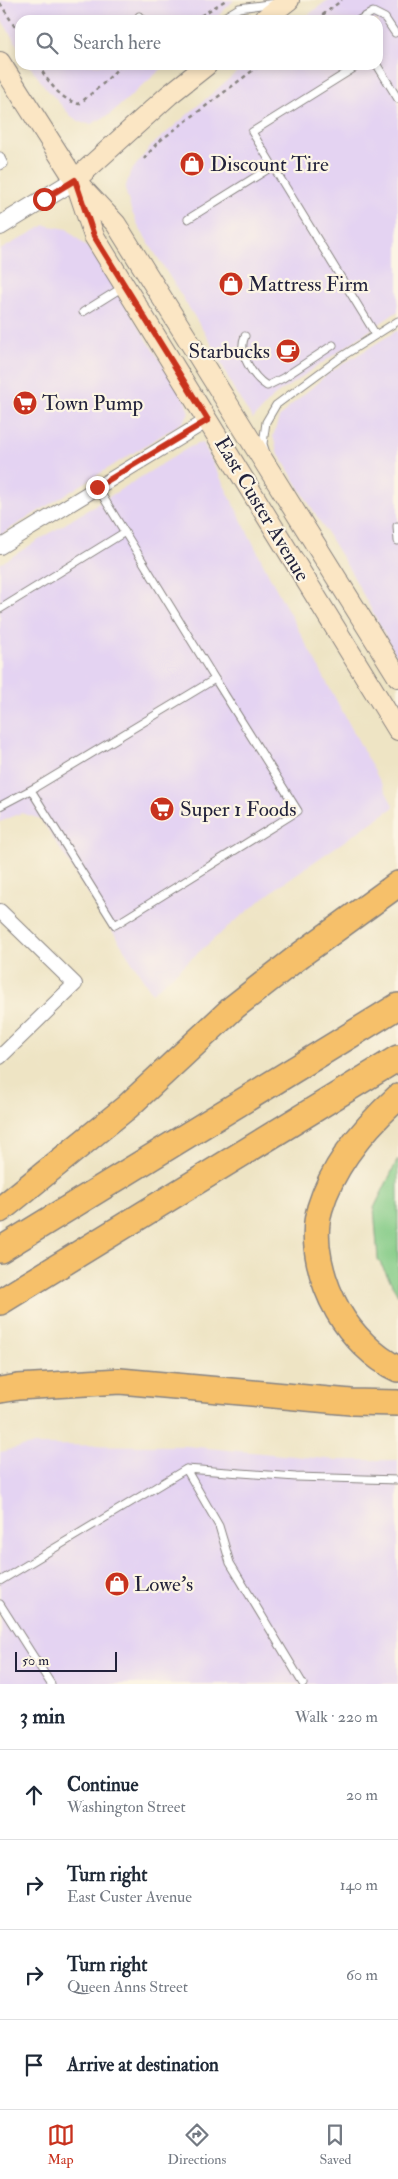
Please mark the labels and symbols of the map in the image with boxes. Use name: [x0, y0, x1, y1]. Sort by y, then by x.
shop icon: Discount Tire: [179, 151, 205, 177]
place label: Discount Tire: [210, 151, 329, 178]
route start: [33, 188, 56, 211]
shop icon: Mattress Firm: [218, 271, 244, 297]
place label: Mattress Firm: [248, 271, 369, 298]
place label: Starbucks: [188, 338, 270, 365]
cafe icon: Starbucks: [275, 338, 301, 364]
supermarket icon: Town Pump: [12, 390, 38, 416]
place label: Town Pump: [42, 390, 143, 417]
street label: East Custer Avenue: [208, 432, 316, 586]
route end: [86, 476, 109, 499]
supermarket icon: Super 1 Foods: [149, 796, 175, 822]
place label: Super 1 Foods: [180, 796, 296, 823]
shop icon: Lowe's: [104, 1571, 130, 1597]
place label: Lowe's: [134, 1571, 193, 1598]
scale bar: [15, 1649, 118, 1672]

